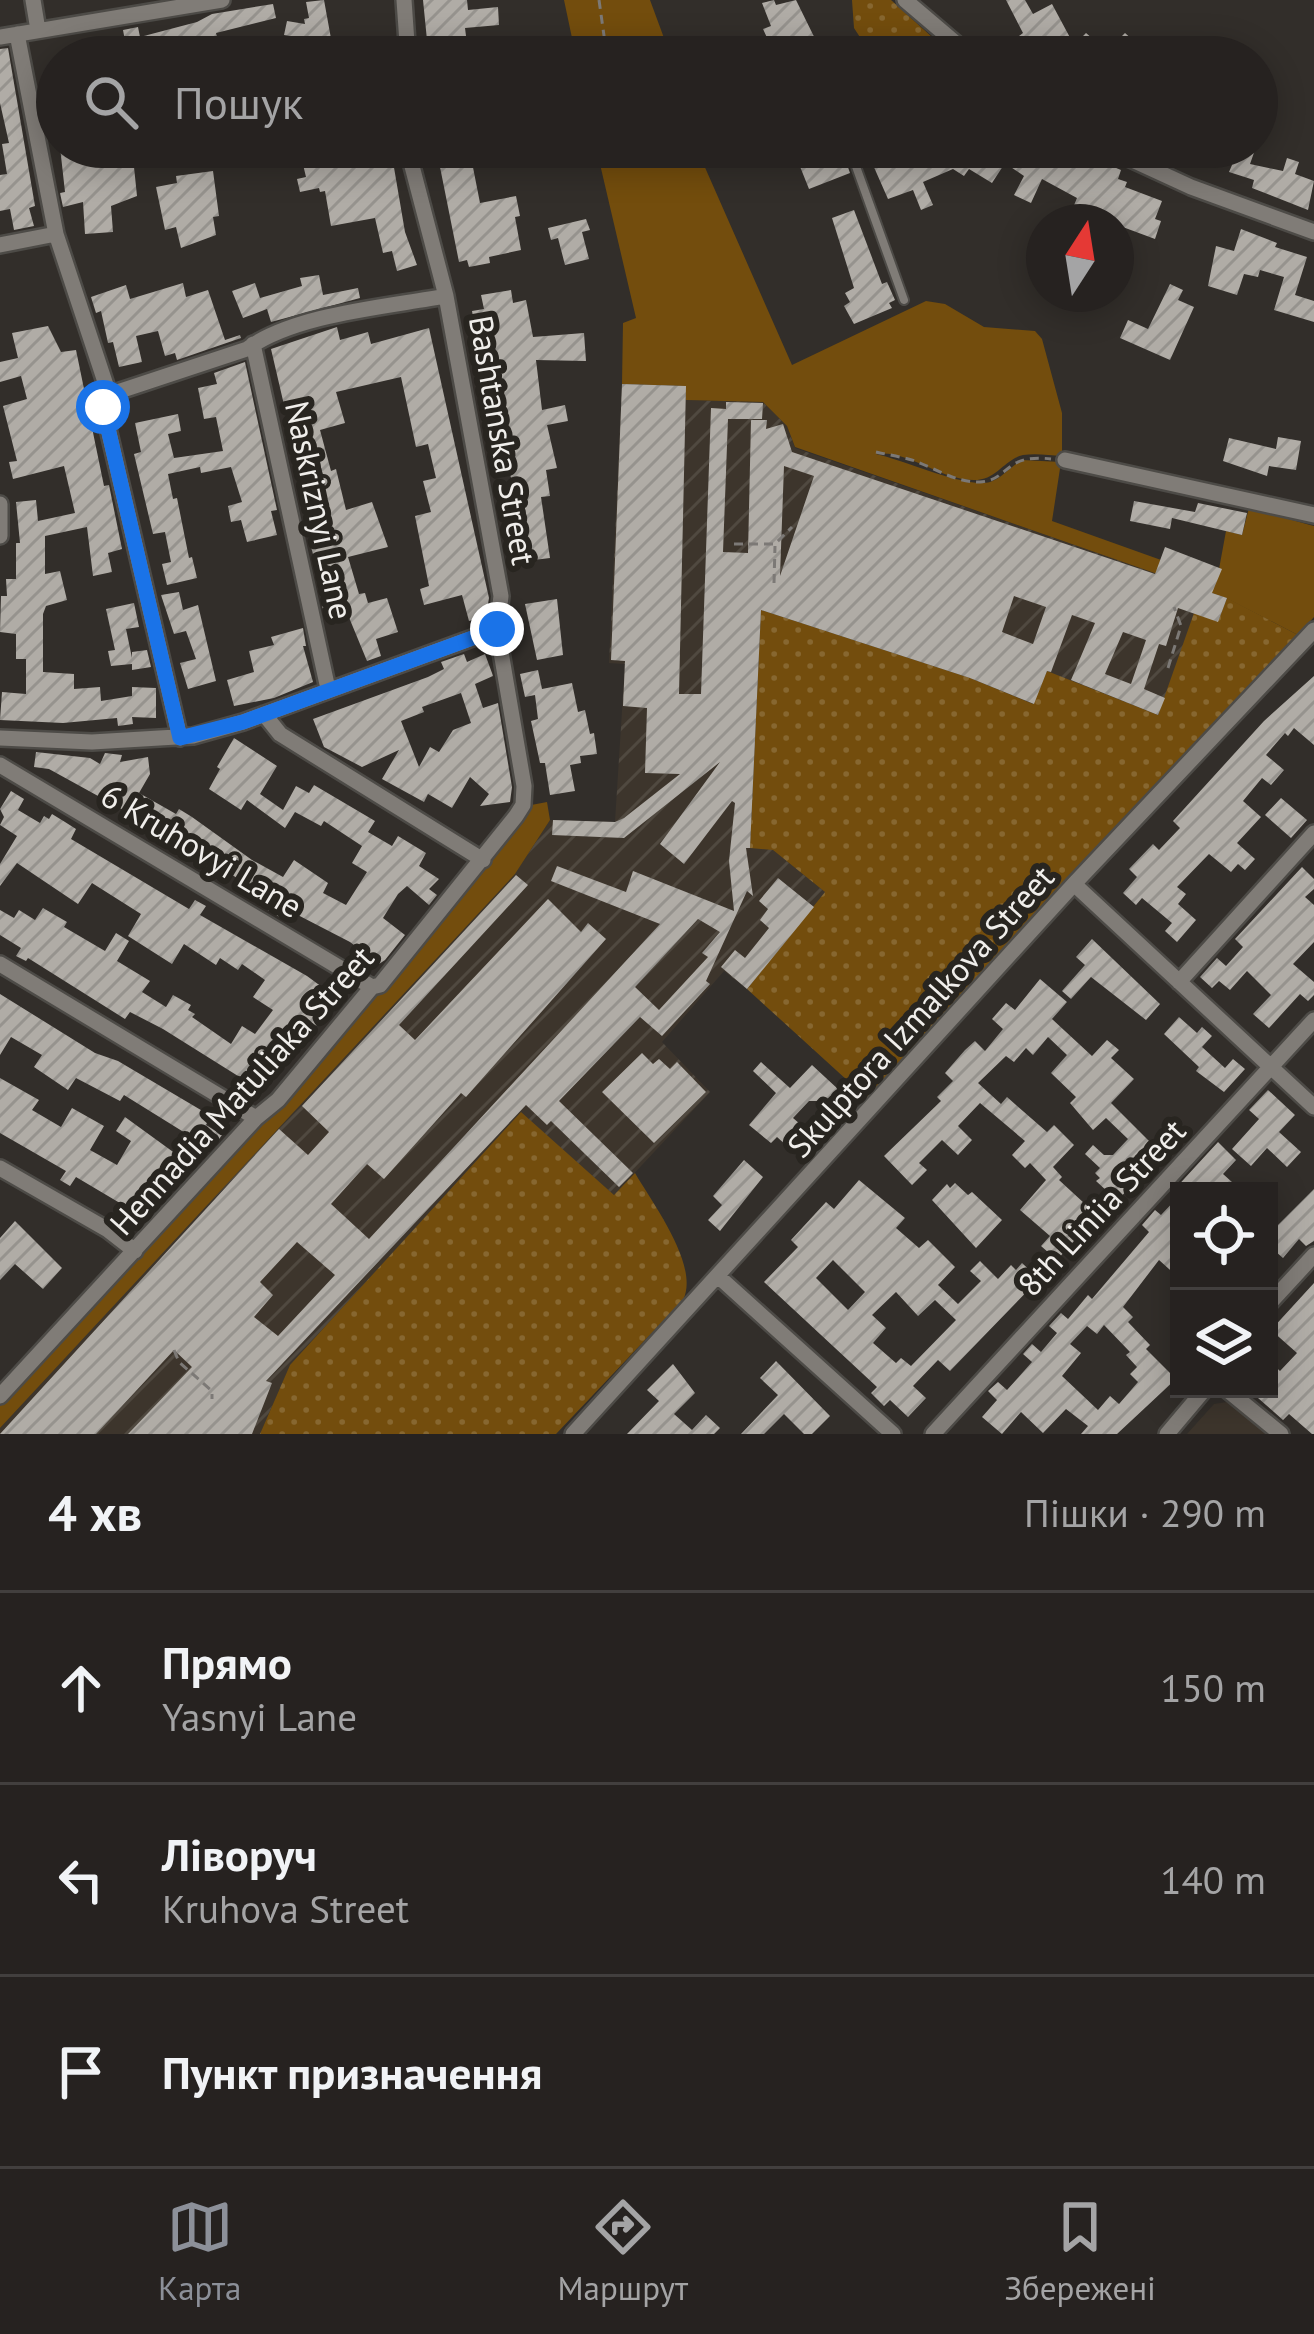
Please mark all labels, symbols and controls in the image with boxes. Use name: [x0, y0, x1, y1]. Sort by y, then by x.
search box: [36, 36, 1278, 168]
icon: search: [78, 69, 144, 135]
text: Пошук: [174, 73, 303, 131]
north arrow: [1026, 204, 1134, 312]
street label: Bashtanska Street: [460, 312, 546, 568]
route start: [76, 380, 130, 434]
street label: Naskriznyi Lane: [276, 397, 364, 623]
route end: [470, 602, 524, 656]
street label: 6 Kruhovyi Lane: [94, 773, 310, 927]
street label: Skulptora Izmalkova Street: [777, 856, 1063, 1166]
street label: Hennadia Matuliaka Street: [100, 936, 382, 1244]
street label: 8th Liniia Street: [1008, 1109, 1194, 1305]
map controls: [1170, 1182, 1278, 1398]
button: locate: [1170, 1182, 1278, 1290]
button: layers: [1170, 1290, 1278, 1398]
text: 4 хв: [48, 1479, 142, 1545]
text: Пішки · 290 m: [1024, 1487, 1266, 1538]
text: Прямо: [162, 1633, 292, 1691]
icon: ahead: [48, 1655, 114, 1721]
text: 150 m: [1160, 1662, 1266, 1713]
text: Yasnyi Lane: [162, 1691, 357, 1742]
text: Ліворуч: [162, 1825, 317, 1883]
icon: left: [48, 1847, 114, 1913]
text: 140 m: [1160, 1854, 1266, 1905]
text: Kruhova Street: [162, 1883, 409, 1934]
icon: arrive: [48, 2039, 114, 2105]
text: Пункт призначення: [162, 2043, 542, 2101]
tab: Карта: [158, 2194, 241, 2309]
tab: Маршрут: [558, 2194, 688, 2309]
tab: Збережені: [1004, 2194, 1156, 2309]

